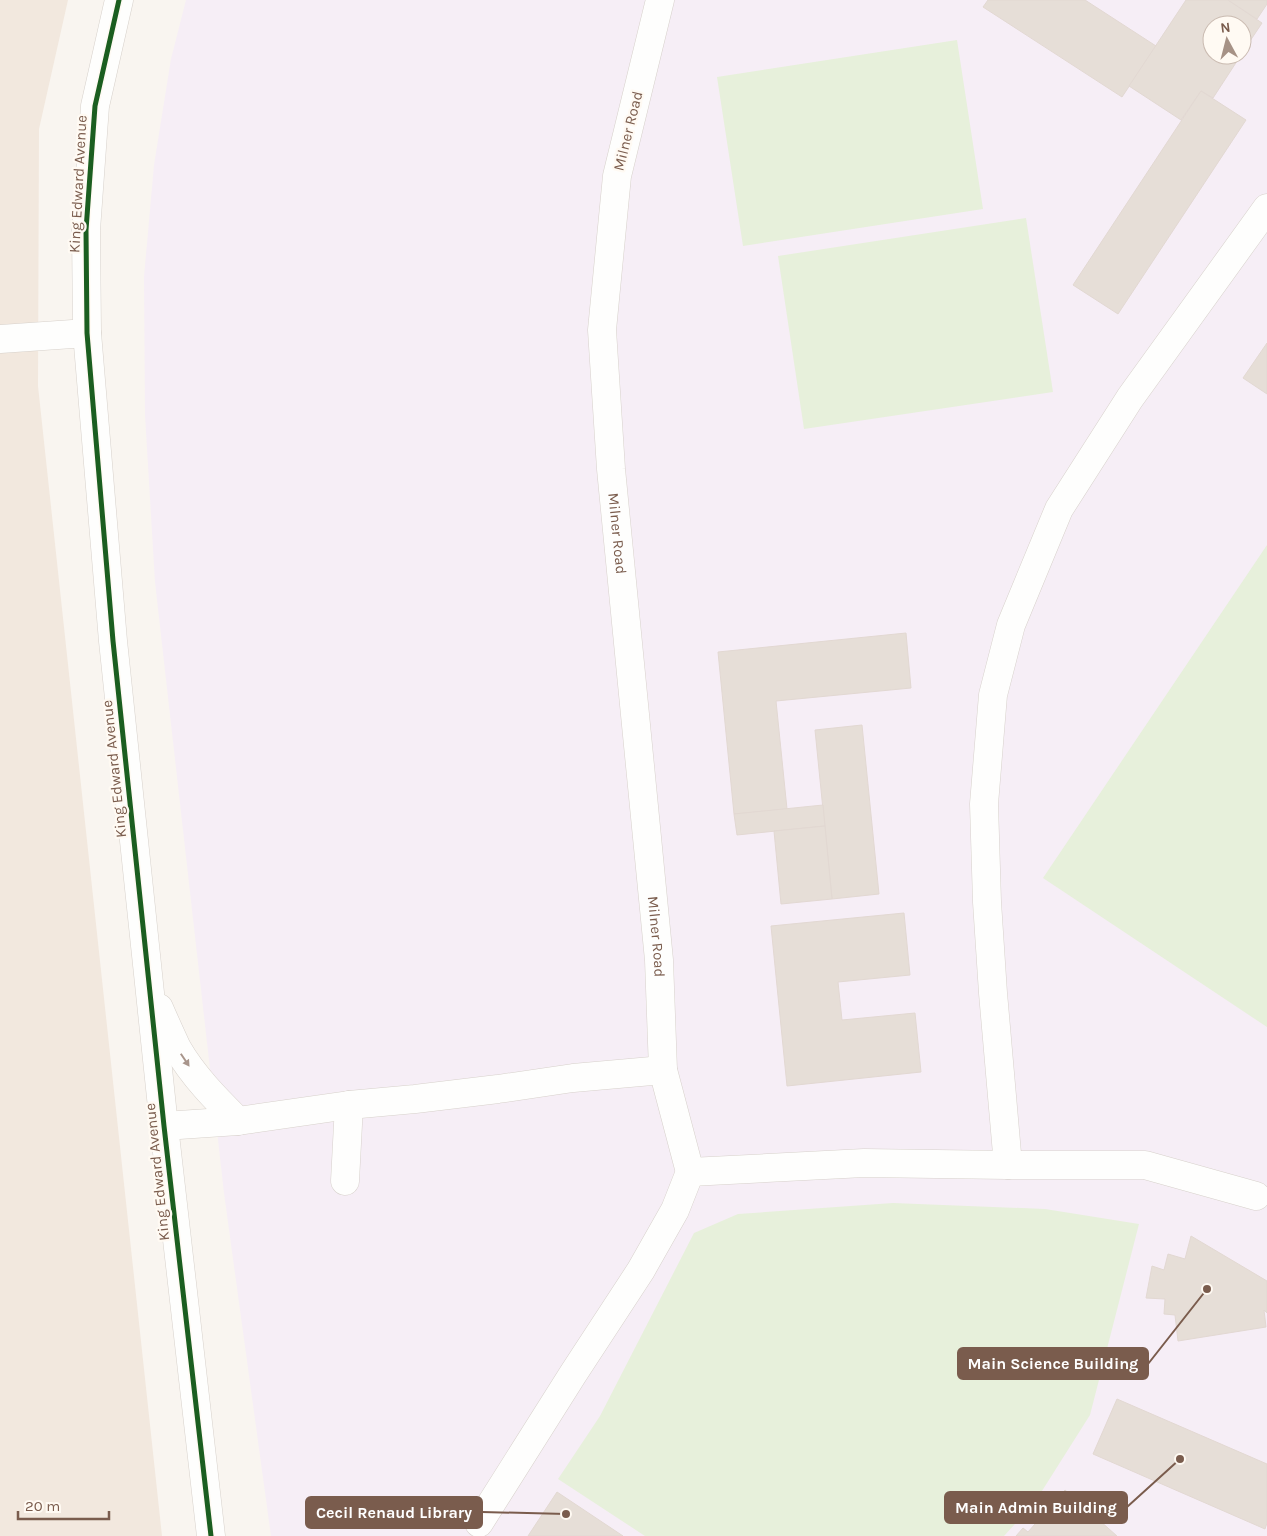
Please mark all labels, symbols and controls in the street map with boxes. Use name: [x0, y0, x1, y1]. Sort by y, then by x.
north arrow: [1202, 15, 1252, 65]
text: N: [1219, 19, 1231, 37]
street label: Milner Road: [609, 89, 647, 173]
street label: King Edward Avenue: [65, 114, 91, 254]
street label: Milner Road: [604, 492, 630, 575]
street label: King Edward Avenue: [98, 699, 130, 839]
street label: Milner Road: [644, 895, 669, 978]
one-way arrow: [180, 1053, 190, 1066]
street label: King Edward Avenue: [141, 1102, 173, 1242]
callout: Main Science Building: [958, 1348, 1148, 1379]
text: Main Science Building: [968, 1354, 1138, 1373]
scale bar: [18, 1488, 109, 1520]
callout: Main Admin Building: [945, 1492, 1127, 1523]
text: 20 m: [25, 1497, 60, 1515]
callout: Cecil Renaud Library: [306, 1497, 482, 1528]
text: Main Admin Building: [955, 1498, 1117, 1517]
text: Cecil Renaud Library: [316, 1503, 472, 1522]

